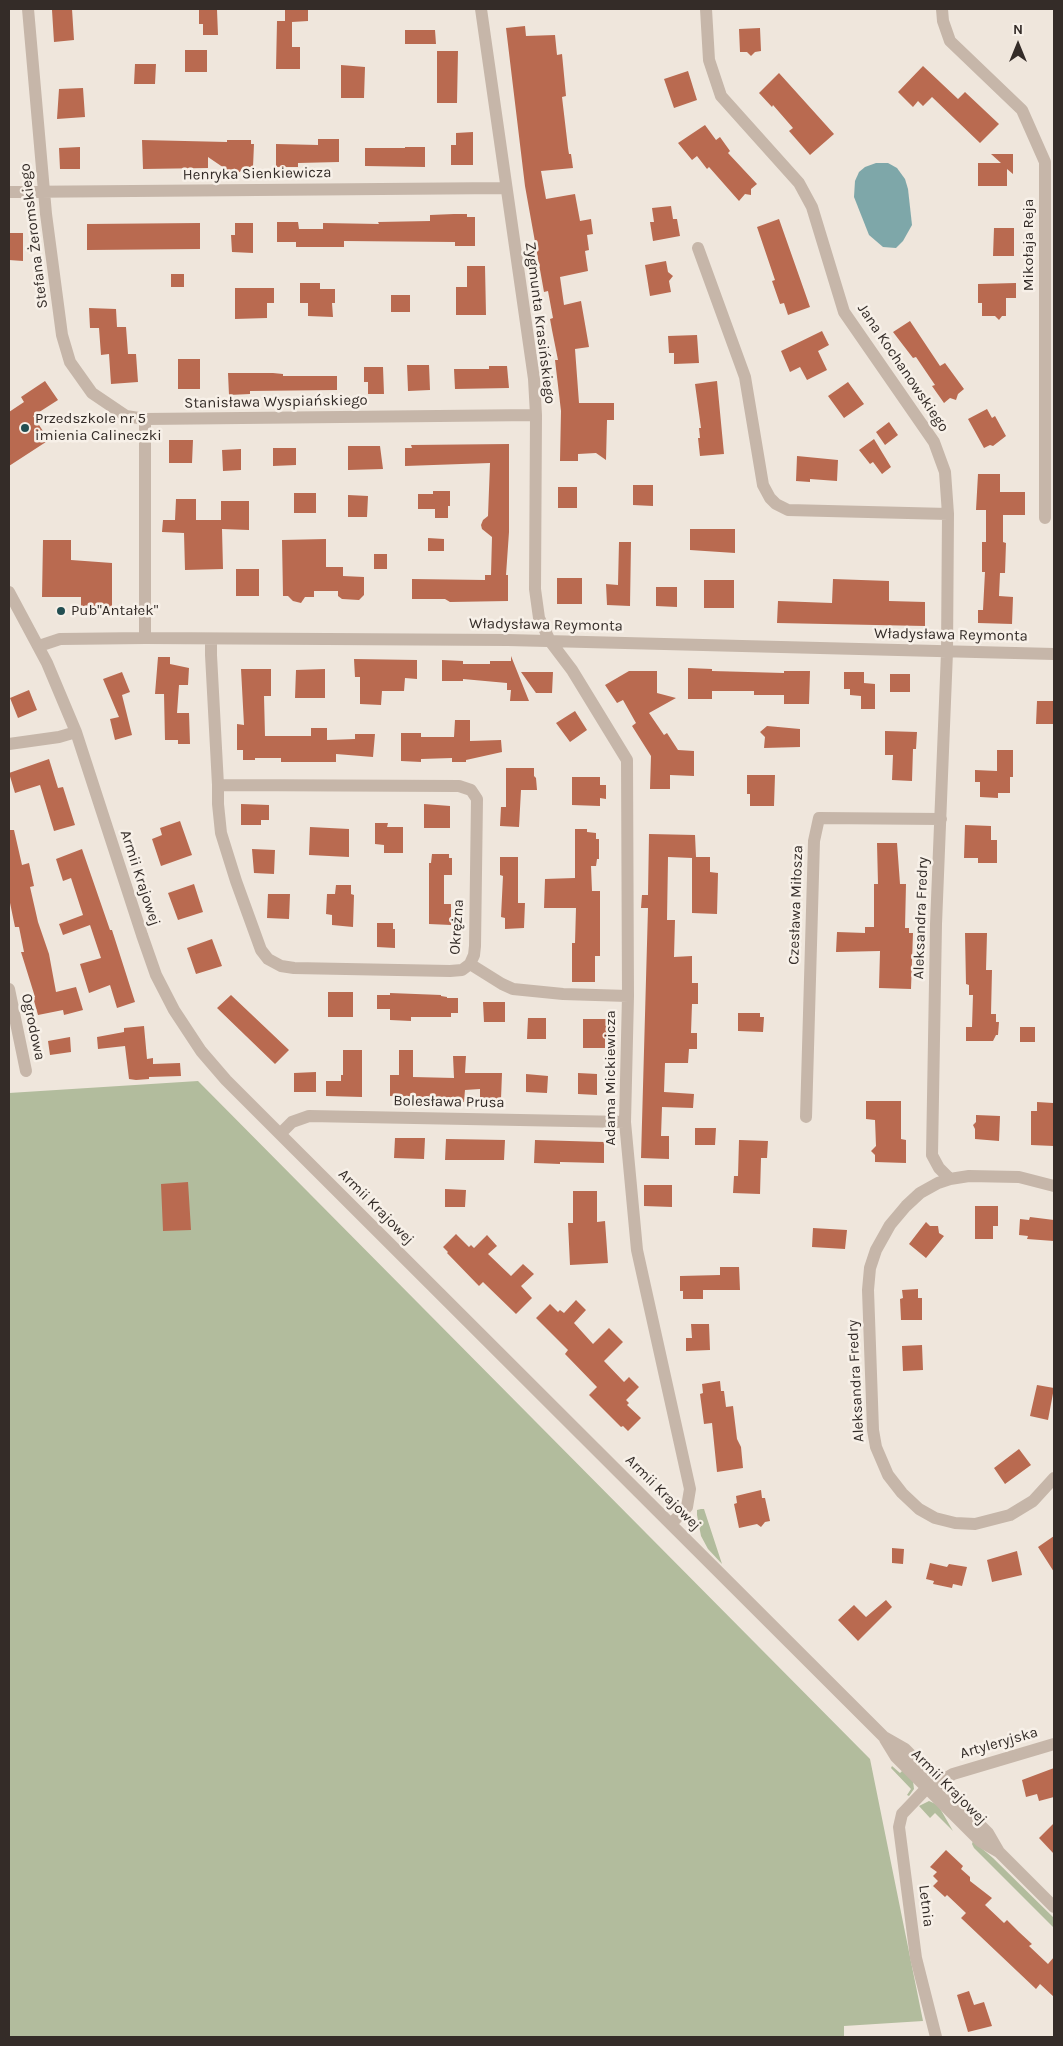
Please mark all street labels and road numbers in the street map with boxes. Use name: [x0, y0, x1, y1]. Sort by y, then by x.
street label: Stefana Żeromskiego: [16, 162, 52, 310]
street label: Henryka Sienkiewicza: [182, 164, 332, 184]
street label: Mikołaja Reja: [1020, 199, 1038, 291]
street label: Zygmunta Krasińskiego: [521, 241, 559, 405]
street label: Jana Kochanowskiego: [853, 300, 953, 436]
street label: Stanisława Wyspiańskiego: [184, 391, 368, 413]
street label: Władysława Reymonta: [469, 615, 623, 635]
street label: Władysława Reymonta: [874, 625, 1028, 645]
street label: Armii Krajowej: [116, 828, 164, 928]
street label: Czesława Miłosza: [785, 845, 807, 965]
street label: Aleksandra Fredry: [910, 856, 932, 980]
street label: Okrężna: [446, 899, 468, 955]
street label: Ogrodowa: [17, 992, 49, 1062]
street label: Adama Mickiewicza: [602, 1010, 620, 1146]
street label: Bolesława Prusa: [393, 1092, 505, 1112]
street label: Armii Krajowej: [334, 1165, 418, 1249]
street label: Aleksandra Fredry: [844, 1319, 868, 1443]
street label: Armii Krajowej: [621, 1451, 705, 1535]
street label: Artyleryjska: [958, 1723, 1040, 1763]
street label: Armii Krajowej: [907, 1745, 991, 1829]
street label: Letnia: [914, 1884, 938, 1928]

